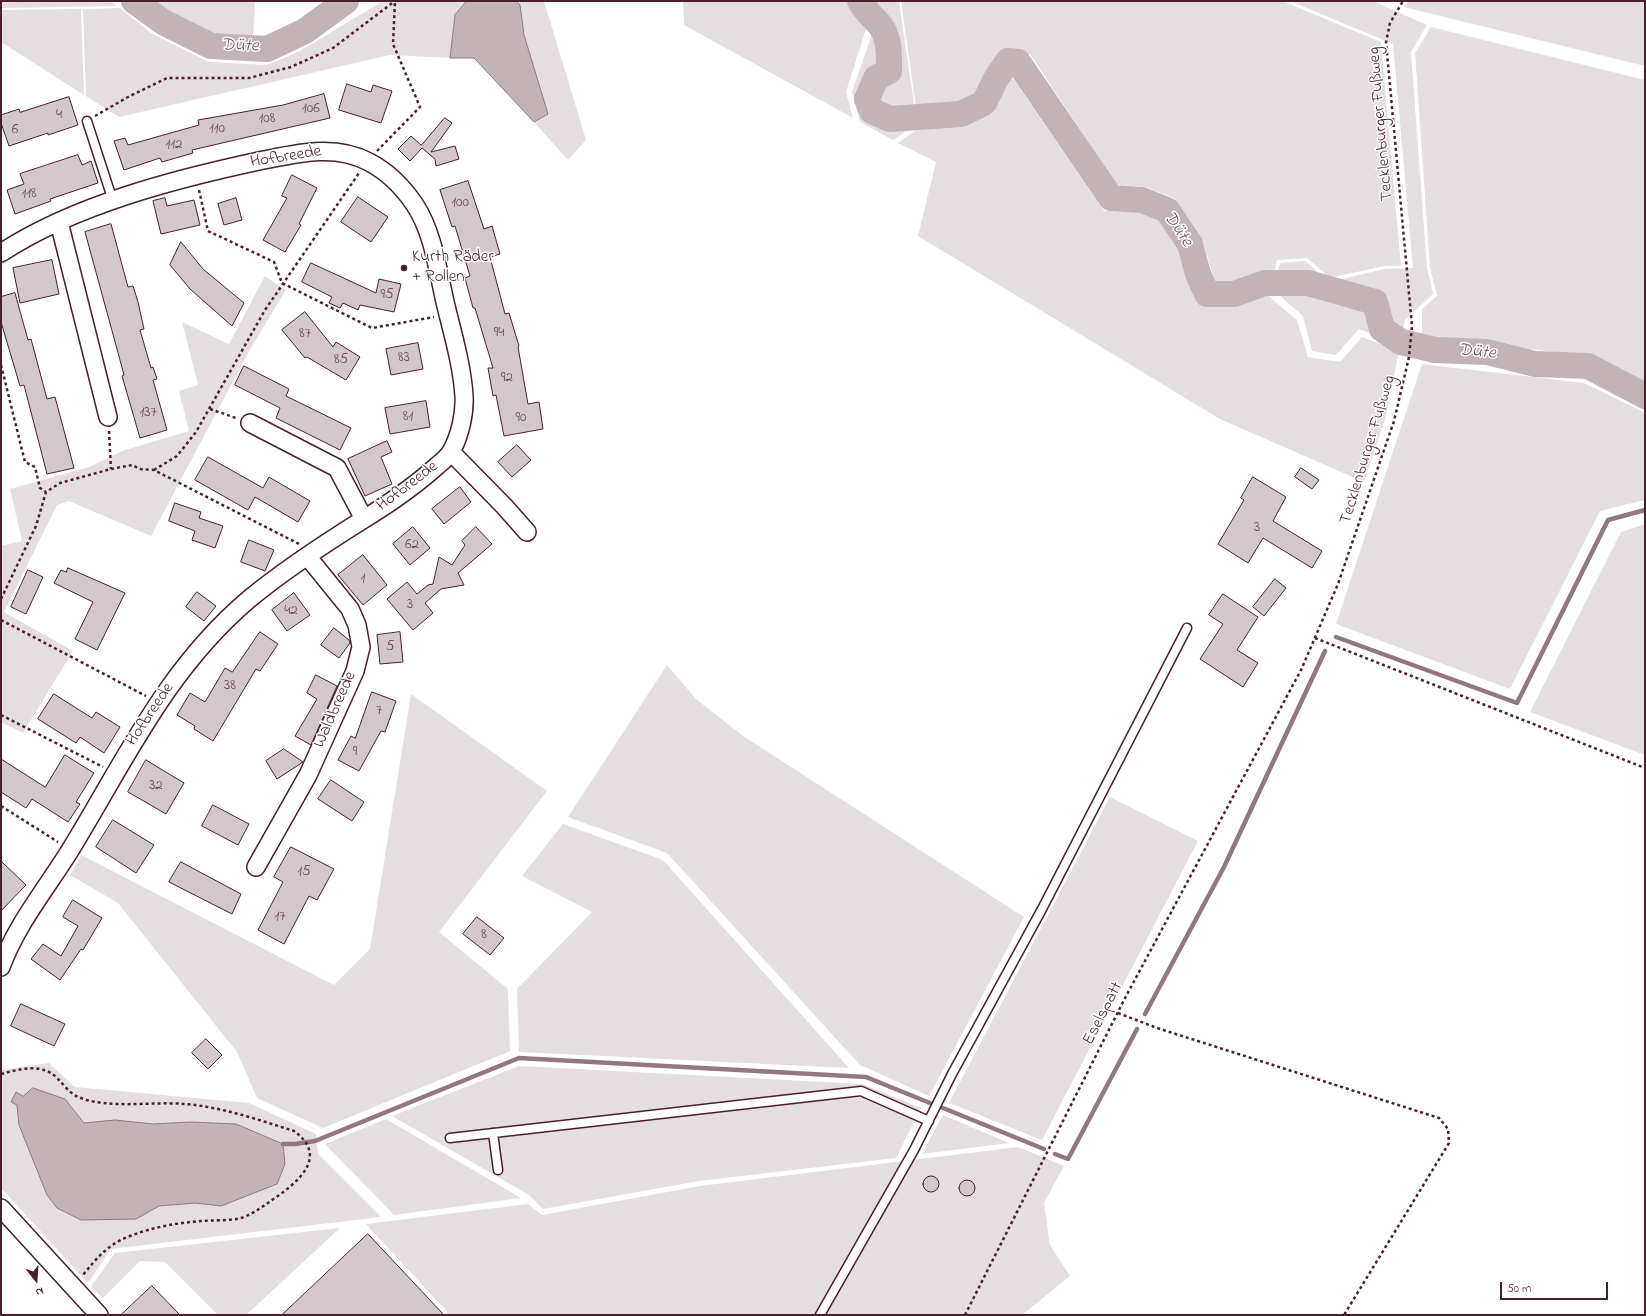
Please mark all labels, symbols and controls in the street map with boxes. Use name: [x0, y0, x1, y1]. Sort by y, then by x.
water label: Düte: [221, 36, 259, 58]
street label: Tecklenburger Fußweg: [1365, 46, 1399, 202]
house number: 106: [302, 101, 320, 119]
house number: 4: [56, 107, 62, 125]
house number: 108: [259, 111, 275, 129]
house number: 110: [209, 121, 225, 139]
house number: 6: [12, 122, 18, 140]
house number: 112: [166, 137, 182, 155]
street label: Hofbreede: [249, 142, 323, 174]
house number: 118: [21, 186, 37, 204]
house number: 100: [451, 195, 469, 213]
water label: Düte: [1158, 208, 1196, 252]
place label: Kurth Räder + Rollen: [412, 248, 494, 288]
marker: Kurth Räder + Rollen: [399, 263, 409, 273]
house number: 95: [380, 287, 394, 305]
house number: 94: [494, 325, 504, 343]
house number: 87: [299, 326, 311, 344]
water label: Düte: [1457, 340, 1497, 366]
house number: 83: [398, 350, 410, 368]
house number: 85: [334, 352, 348, 370]
house number: 92: [501, 370, 513, 388]
street label: Tecklenburger Fußweg: [1337, 373, 1401, 527]
house number: 137: [139, 405, 157, 423]
house number: 81: [403, 409, 413, 427]
house number: 90: [516, 410, 526, 428]
street label: Hofbreede: [373, 457, 443, 517]
house number: 3: [1254, 520, 1260, 538]
house number: 62: [405, 537, 419, 555]
house number: 1: [361, 571, 365, 589]
house number: 3: [407, 597, 413, 615]
house number: 42: [284, 603, 298, 621]
house number: 5: [386, 639, 394, 657]
street label: Waldbreede: [310, 669, 362, 751]
house number: 38: [224, 678, 236, 696]
street label: Hofbreede: [123, 680, 179, 750]
house number: 7: [376, 703, 382, 721]
house number: 9: [353, 744, 357, 762]
house number: 32: [149, 778, 163, 796]
house number: 15: [297, 864, 311, 882]
house number: 17: [275, 909, 285, 927]
house number: 8: [481, 927, 487, 945]
street label: Eselspatt: [1079, 979, 1129, 1049]
north arrow: [16, 1260, 56, 1300]
scale bar: [1502, 1274, 1610, 1300]
text: 50 m: [1507, 1280, 1531, 1298]
text: N: [34, 1283, 45, 1300]

